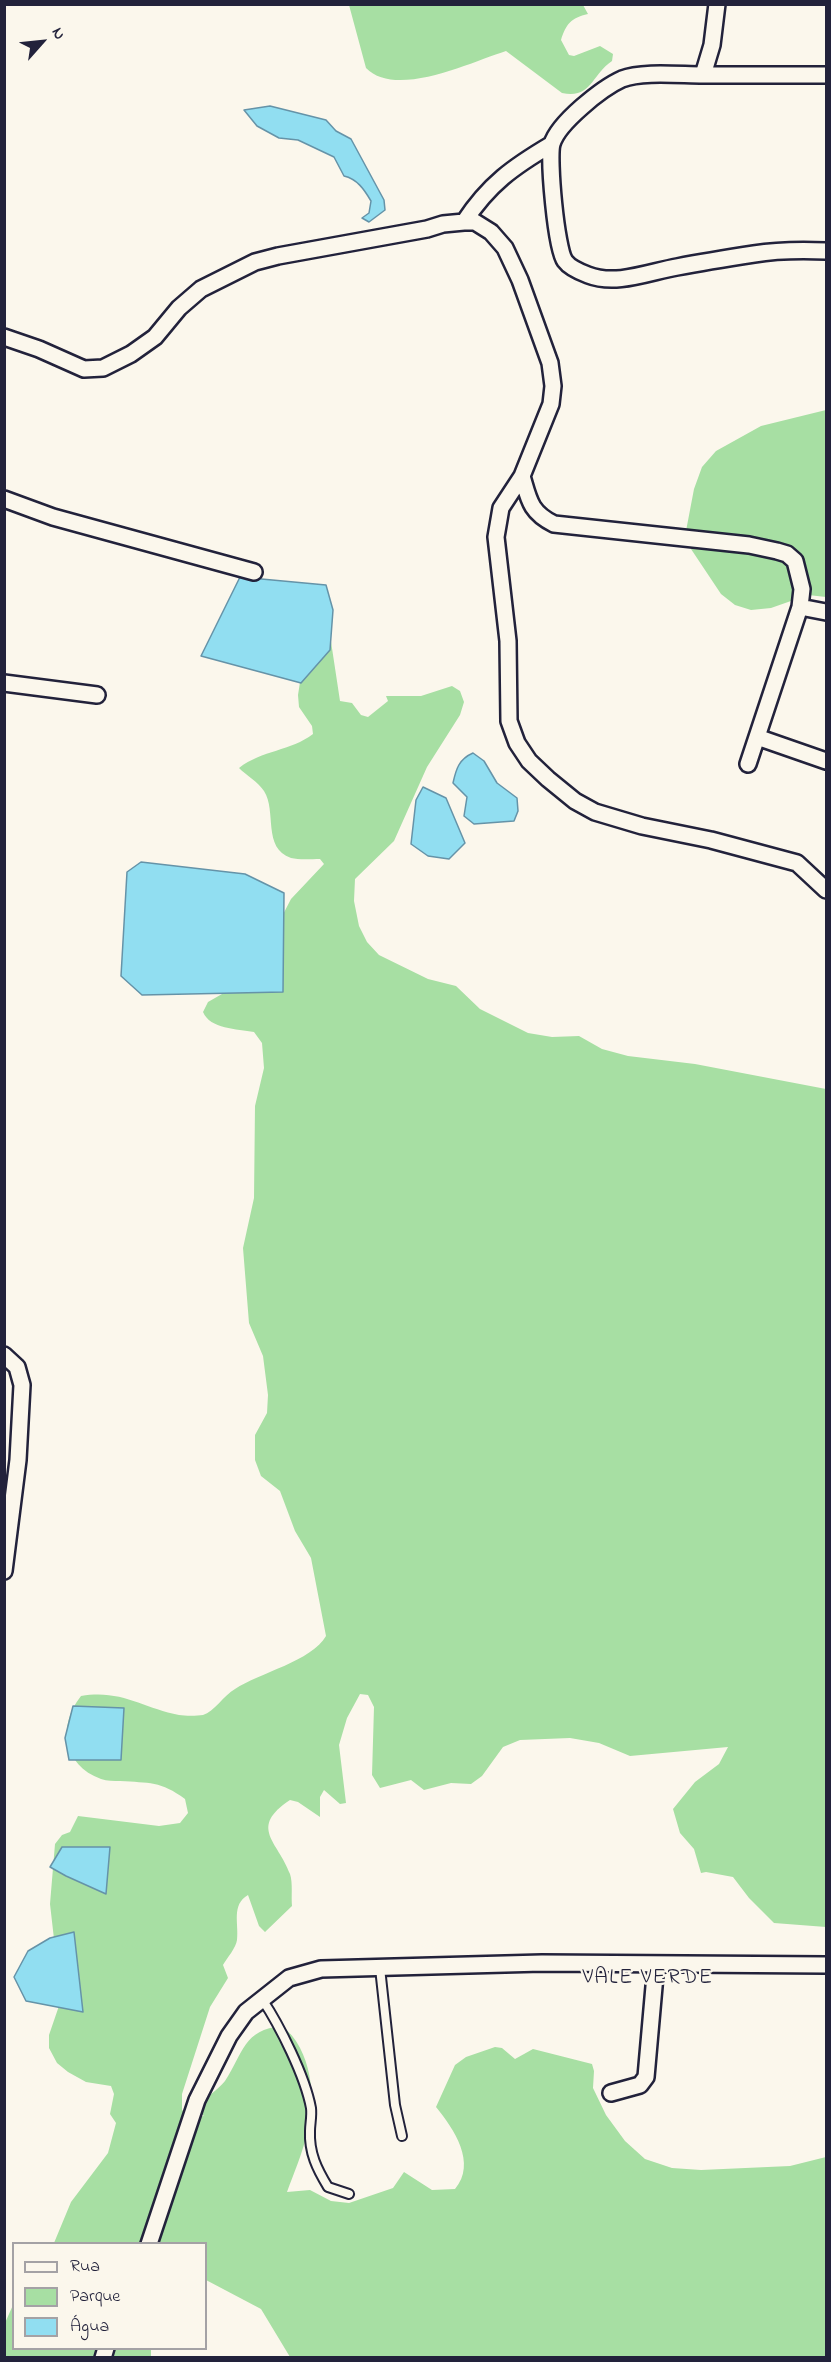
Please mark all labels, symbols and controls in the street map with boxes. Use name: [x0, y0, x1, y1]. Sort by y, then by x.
north arrow: [12, 12, 72, 72]
text: N: [45, 24, 71, 44]
district label: VALE VERDE: [582, 1966, 714, 1992]
legend: [12, 2242, 207, 2350]
text: Rua: [70, 2254, 100, 2280]
text: Parque: [70, 2284, 120, 2310]
text: Água: [70, 2314, 109, 2340]

